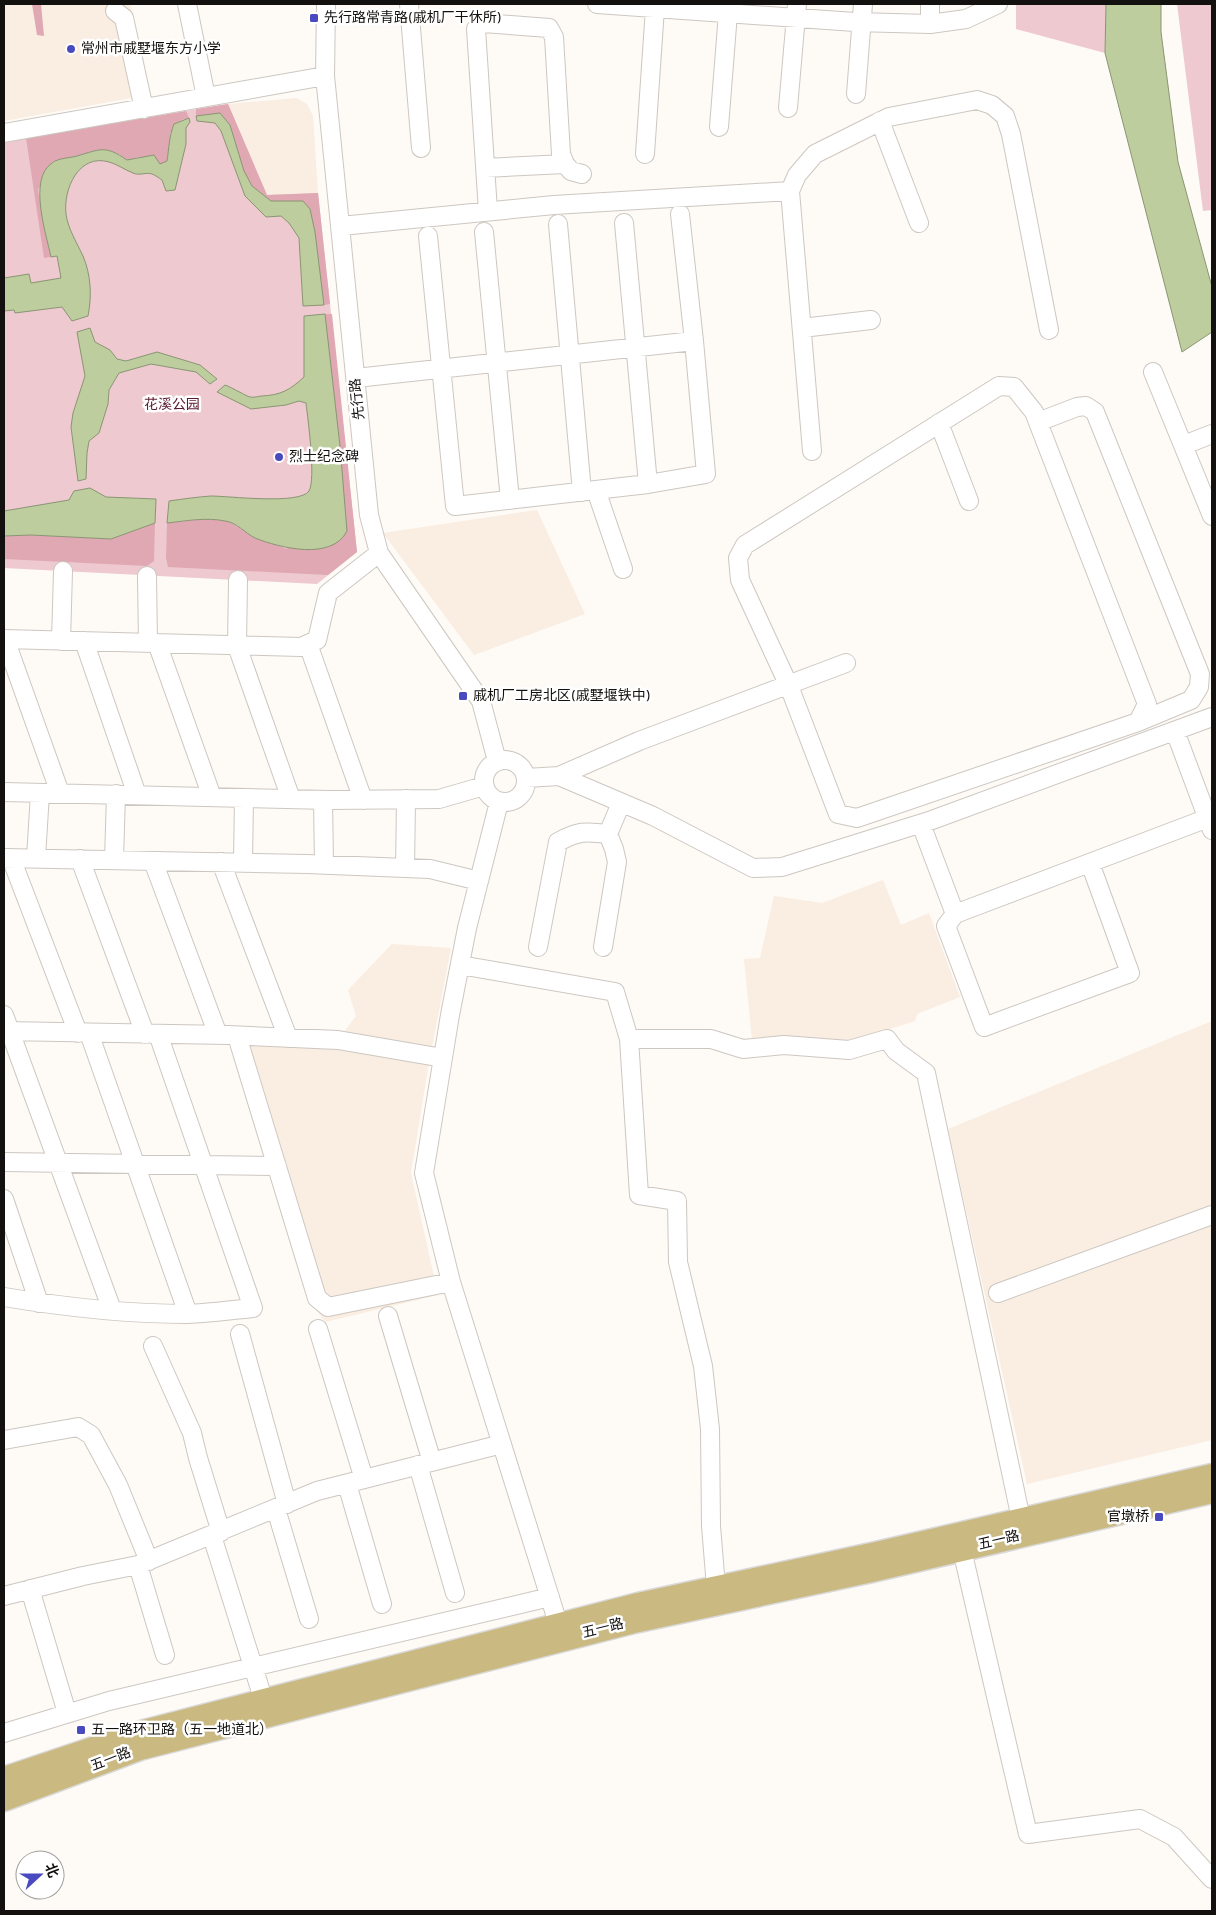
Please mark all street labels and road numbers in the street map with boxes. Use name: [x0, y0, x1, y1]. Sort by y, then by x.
street label: 先行路: [347, 377, 369, 421]
street label: 五一路: [977, 1528, 1021, 1554]
street label: 五一路: [581, 1616, 625, 1642]
street label: 五一路: [88, 1745, 134, 1775]

